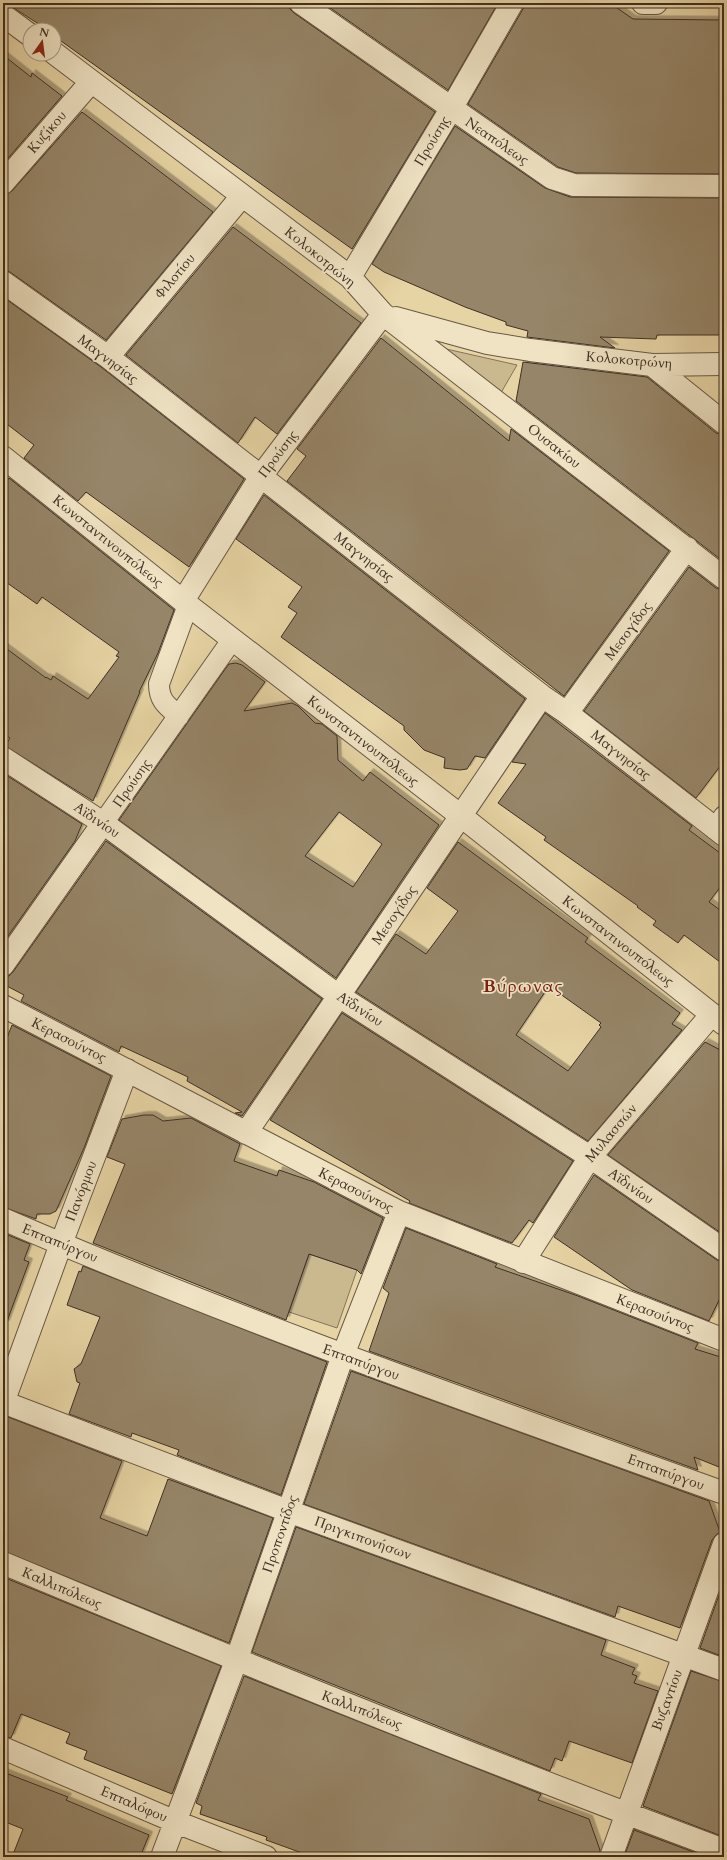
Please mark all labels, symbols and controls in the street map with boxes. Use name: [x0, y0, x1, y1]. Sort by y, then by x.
north arrow: [22, 22, 62, 62]
text: N: [38, 24, 51, 41]
street label: Κυζίκου: [23, 107, 71, 157]
street label: Προύσης: [410, 112, 454, 170]
street label: Νεαπόλεως: [461, 113, 533, 169]
street label: Κολοκοτρώνη: [280, 222, 360, 292]
street label: Φιλοτίου: [151, 249, 199, 303]
street label: Μαγνησίας: [74, 330, 142, 388]
street label: Κολοκοτρώνη: [585, 347, 673, 373]
street label: Ουσακίου: [523, 419, 585, 473]
street label: Προύσης: [254, 426, 302, 482]
street label: Κωνσταντινουπόλεως: [49, 490, 167, 592]
street label: Μαγνησίας: [330, 528, 398, 586]
street label: Μεσογίδος: [600, 598, 656, 664]
street label: Κωνσταντινουπόλεως: [303, 691, 423, 791]
street label: Μαγνησίας: [587, 726, 655, 784]
street label: Προύσης: [108, 755, 156, 811]
street label: Αϊδινίου: [70, 798, 124, 842]
street label: Μεσογίδος: [367, 881, 421, 949]
street label: Κωνσταντινουπόλεως: [558, 891, 678, 991]
district label: Βύρωνας: [483, 974, 563, 999]
street label: Αϊδινίου: [333, 987, 387, 1031]
street label: Κερασούντος: [28, 1013, 110, 1067]
street label: Μυλασσών: [581, 1100, 641, 1166]
street label: Πανόρμου: [61, 1158, 101, 1224]
street label: Κερασούντος: [315, 1163, 397, 1217]
street label: Αϊδινίου: [604, 1163, 658, 1209]
street label: Επταπύργου: [19, 1219, 101, 1267]
street label: Κερασούντος: [613, 1289, 697, 1337]
street label: Επταπύργου: [320, 1339, 402, 1385]
street label: Επταπύργου: [625, 1449, 707, 1495]
street label: Προποντίδος: [258, 1493, 302, 1575]
street label: Πριγκιπονήσων: [312, 1512, 414, 1564]
street label: Καλλιπόλεως: [19, 1563, 105, 1613]
street label: Βυζαντίου: [647, 1667, 687, 1733]
street label: Καλλιπόλεως: [319, 1686, 405, 1734]
street label: Επταλόφου: [98, 1781, 170, 1827]

